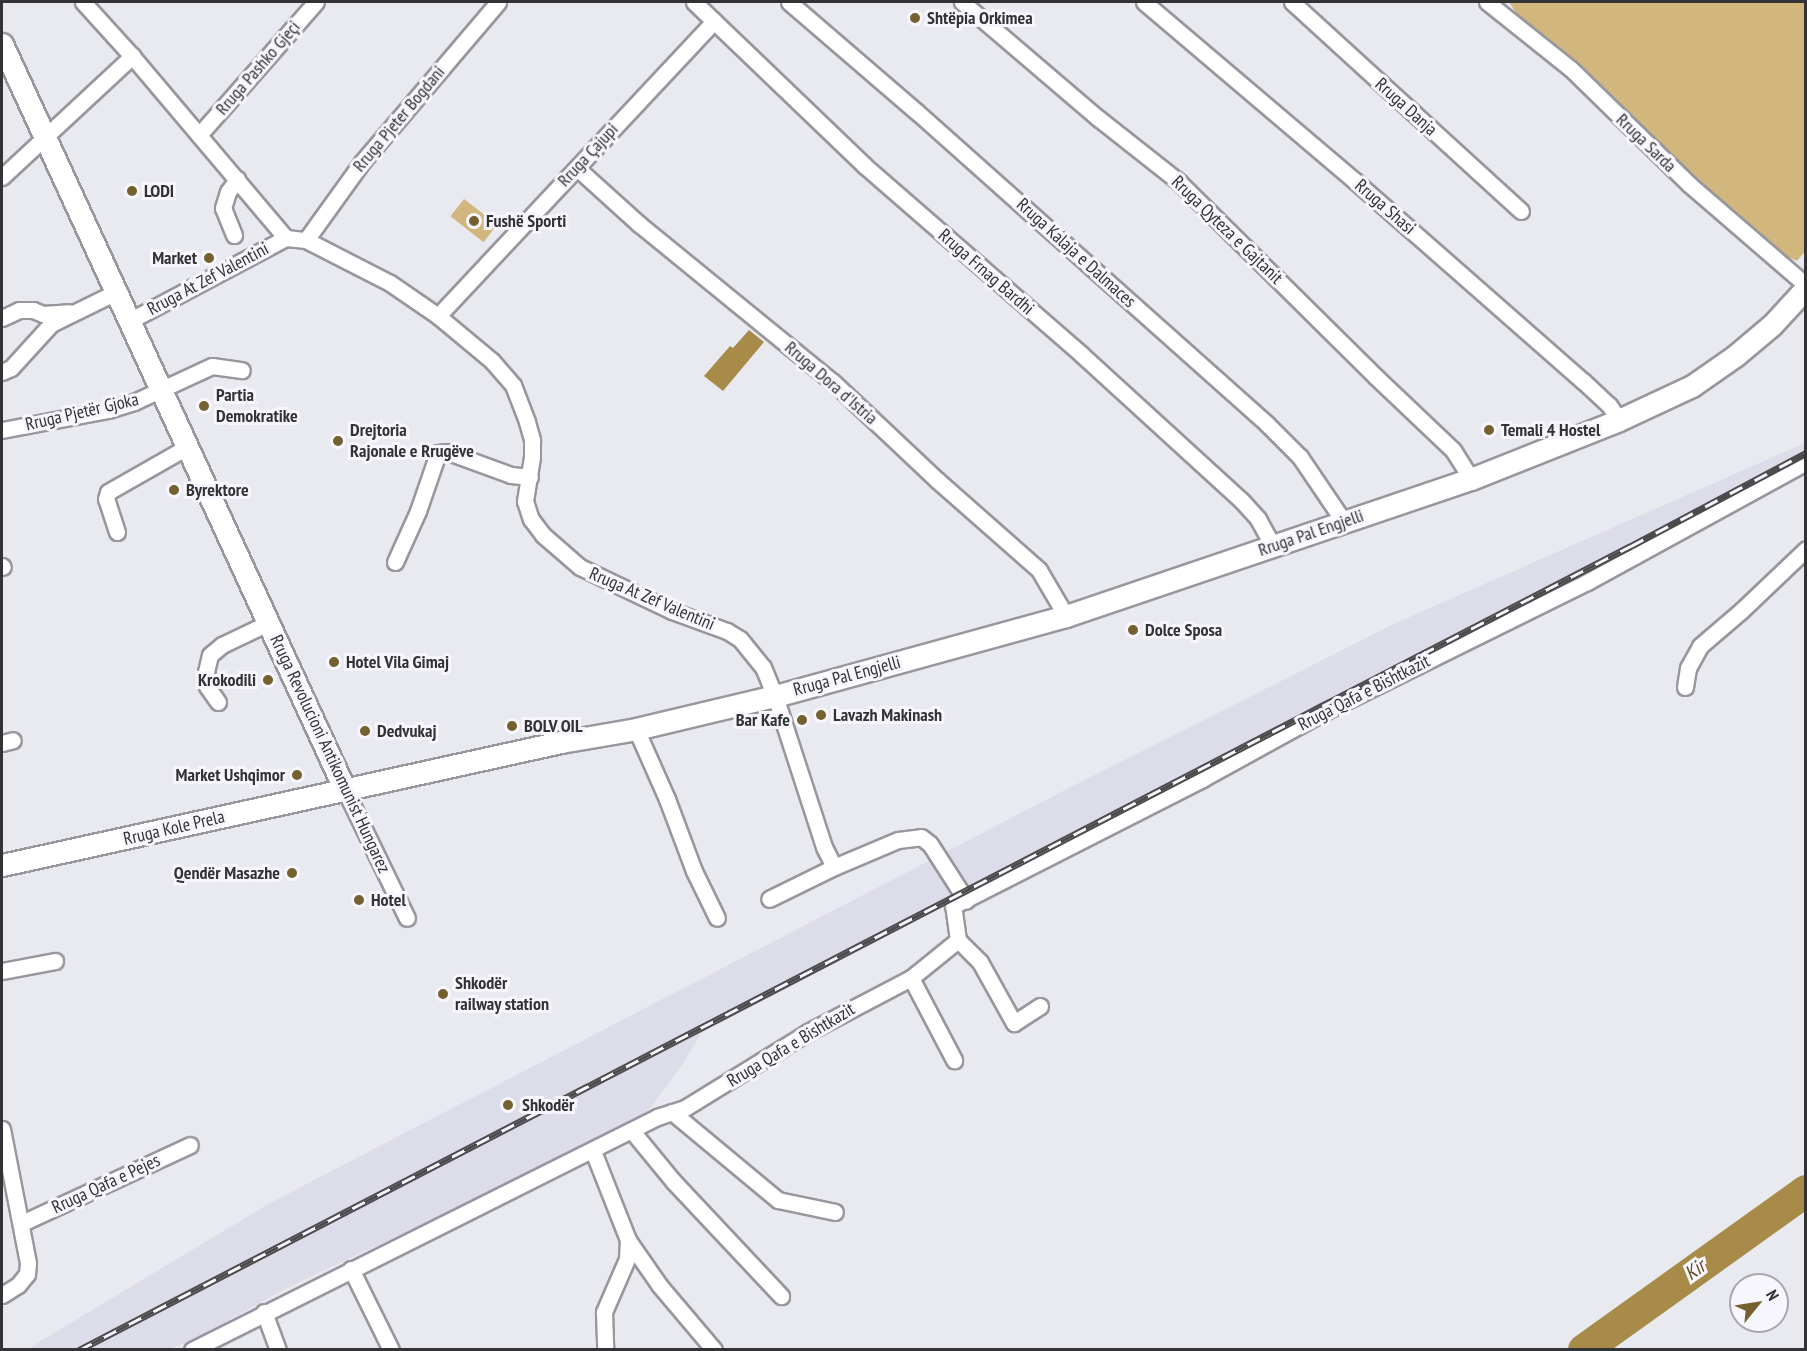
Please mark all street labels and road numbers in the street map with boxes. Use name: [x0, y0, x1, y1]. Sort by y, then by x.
street label: Rruga Pashko Gjeçi: [211, 16, 305, 120]
street label: Rruga Pjeter Bogdani: [348, 62, 450, 176]
street label: Rruga Danja: [1371, 74, 1441, 140]
street label: Rruga Sarda: [1612, 109, 1680, 177]
street label: Rruga Çajupi: [553, 119, 623, 191]
street label: Rruga Qyteza e Gajtanit: [1167, 171, 1287, 289]
street label: Rruga Shasi: [1350, 175, 1420, 239]
street label: Rruga Kalaja e Dalmaces: [1012, 194, 1140, 312]
street label: Rruga Frnag Bardhi: [934, 225, 1038, 319]
street label: Rruga At Zef Valentini: [143, 238, 273, 320]
street label: Rruga Dora d'Istria: [780, 337, 882, 429]
street label: Rruga Pjetër Gjoka: [23, 389, 141, 435]
street label: Rruga Pal Engjelli: [1255, 505, 1367, 561]
street label: Rruga At Zef Valentini: [586, 563, 718, 635]
street label: Rruga Revolucioni Antikomunist Hungarez: [265, 631, 395, 877]
street label: Rruga Qafa e Bishtkazit: [1294, 650, 1434, 736]
street label: Rruga Pal Engjelli: [791, 651, 903, 701]
street label: Rruga Kole Prela: [121, 806, 227, 850]
street label: Rruga Qafa e Bishtkazit: [723, 998, 859, 1092]
street label: Rruga Qafa e Pejes: [49, 1150, 163, 1218]

